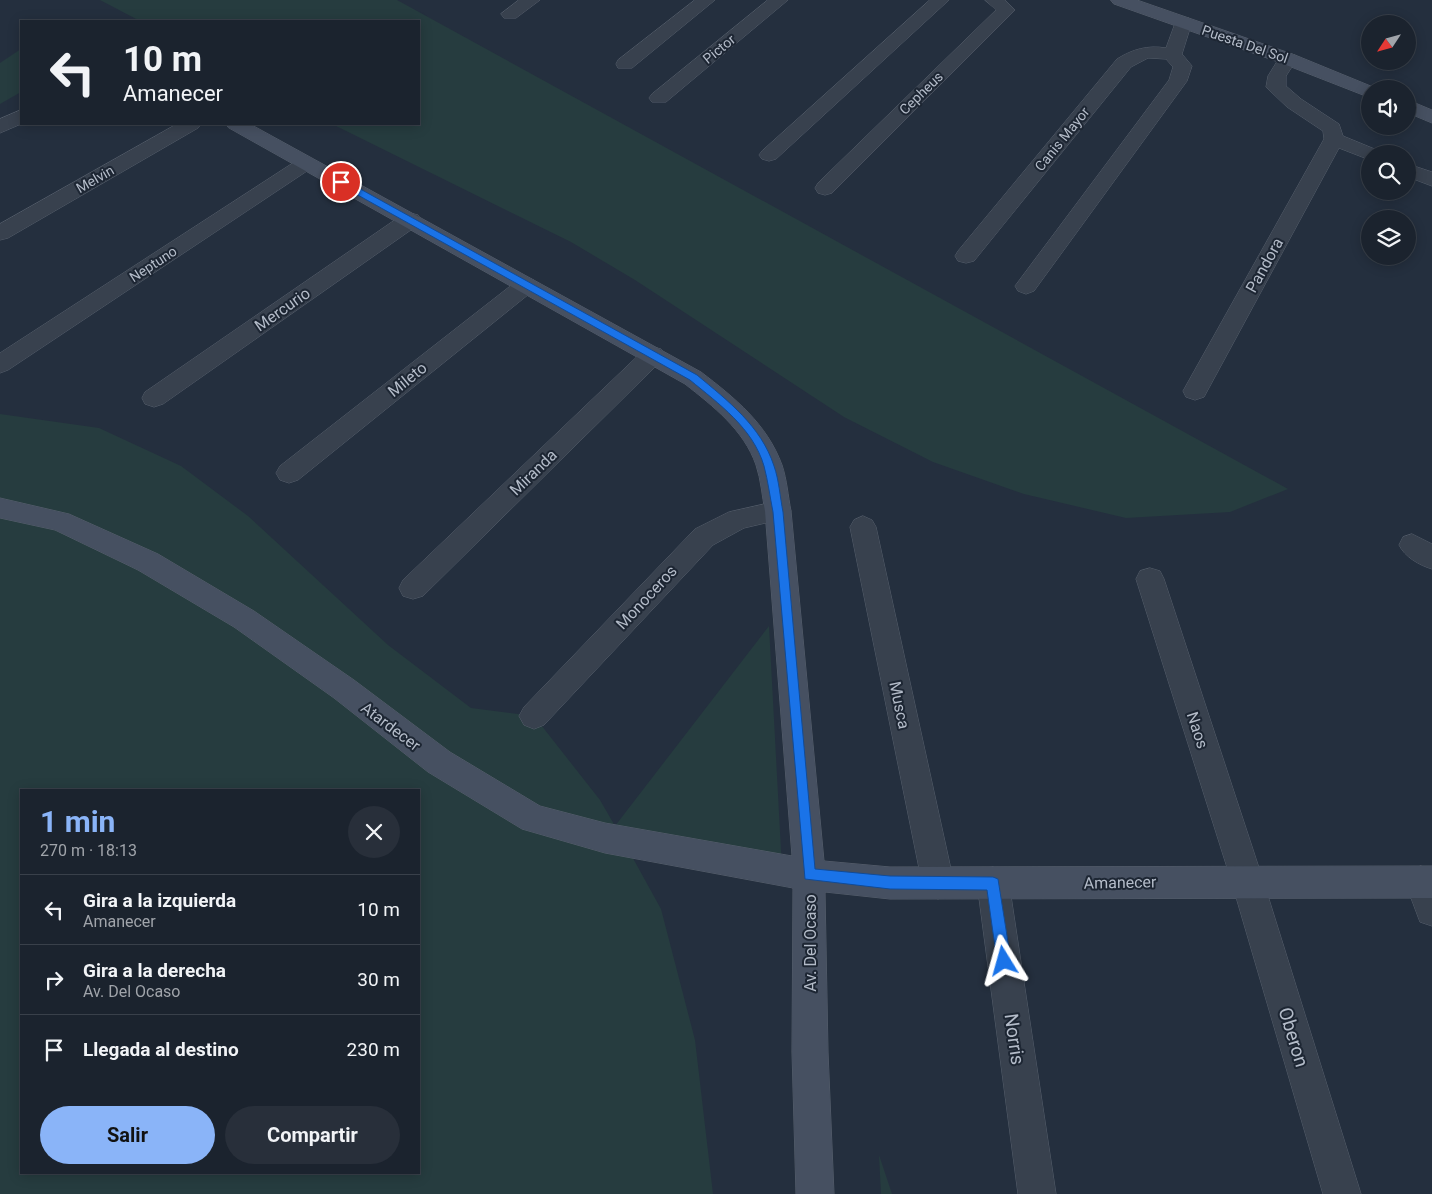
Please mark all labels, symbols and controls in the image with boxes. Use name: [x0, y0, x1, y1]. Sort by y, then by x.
north arrow: [1361, 15, 1416, 70]
map controls: [1361, 15, 1416, 265]
street label: Puesta Del Sol: [1200, 22, 1290, 66]
street label: Pictor: [700, 31, 739, 67]
text: 10 m: [123, 39, 202, 80]
icon: left: [40, 40, 105, 105]
street label: Cepheus: [896, 68, 946, 118]
button: sound: [1361, 80, 1416, 135]
text: Amanecer: [123, 81, 223, 106]
street label: Canis Mayor: [1031, 104, 1093, 174]
button: search: [1361, 145, 1416, 200]
pin: [320, 161, 362, 203]
street label: Melvin: [73, 162, 117, 196]
icon: arrive: [327, 168, 355, 196]
button: layers: [1361, 210, 1416, 265]
street label: Pandora: [1242, 235, 1287, 296]
street label: Neptuno: [126, 243, 180, 285]
street label: Mercurio: [251, 283, 314, 335]
street label: Mileto: [384, 358, 431, 401]
street label: Miranda: [506, 445, 561, 499]
street label: Monoceros: [612, 561, 681, 633]
street label: Musca: [885, 680, 914, 731]
street label: Atardecer: [357, 698, 425, 755]
street label: Naos: [1183, 709, 1212, 751]
text: 1 min: [40, 804, 115, 839]
button: close: [348, 806, 400, 858]
text: 270 m · 18:13: [40, 841, 137, 860]
street label: Amanecer: [1083, 872, 1157, 893]
text: Gira a la izquierda: [83, 889, 236, 912]
street label: Av. Del Ocaso: [801, 894, 820, 992]
icon: left: [40, 896, 68, 924]
text: 10 m: [357, 898, 400, 921]
text: Amanecer: [83, 912, 156, 931]
position arrow: [977, 934, 1029, 986]
text: Gira a la derecha: [83, 959, 226, 982]
icon: right: [40, 966, 68, 994]
text: 30 m: [357, 968, 400, 991]
text: Av. Del Ocaso: [83, 982, 180, 1001]
street label: Oberon: [1274, 1004, 1313, 1070]
street label: Norris: [1000, 1012, 1029, 1066]
icon: arrive: [40, 1036, 68, 1064]
text: Llegada al destino: [83, 1038, 239, 1061]
text: 230 m: [347, 1038, 400, 1061]
button: Salir: [40, 1106, 215, 1164]
button: Compartir: [225, 1106, 400, 1164]

